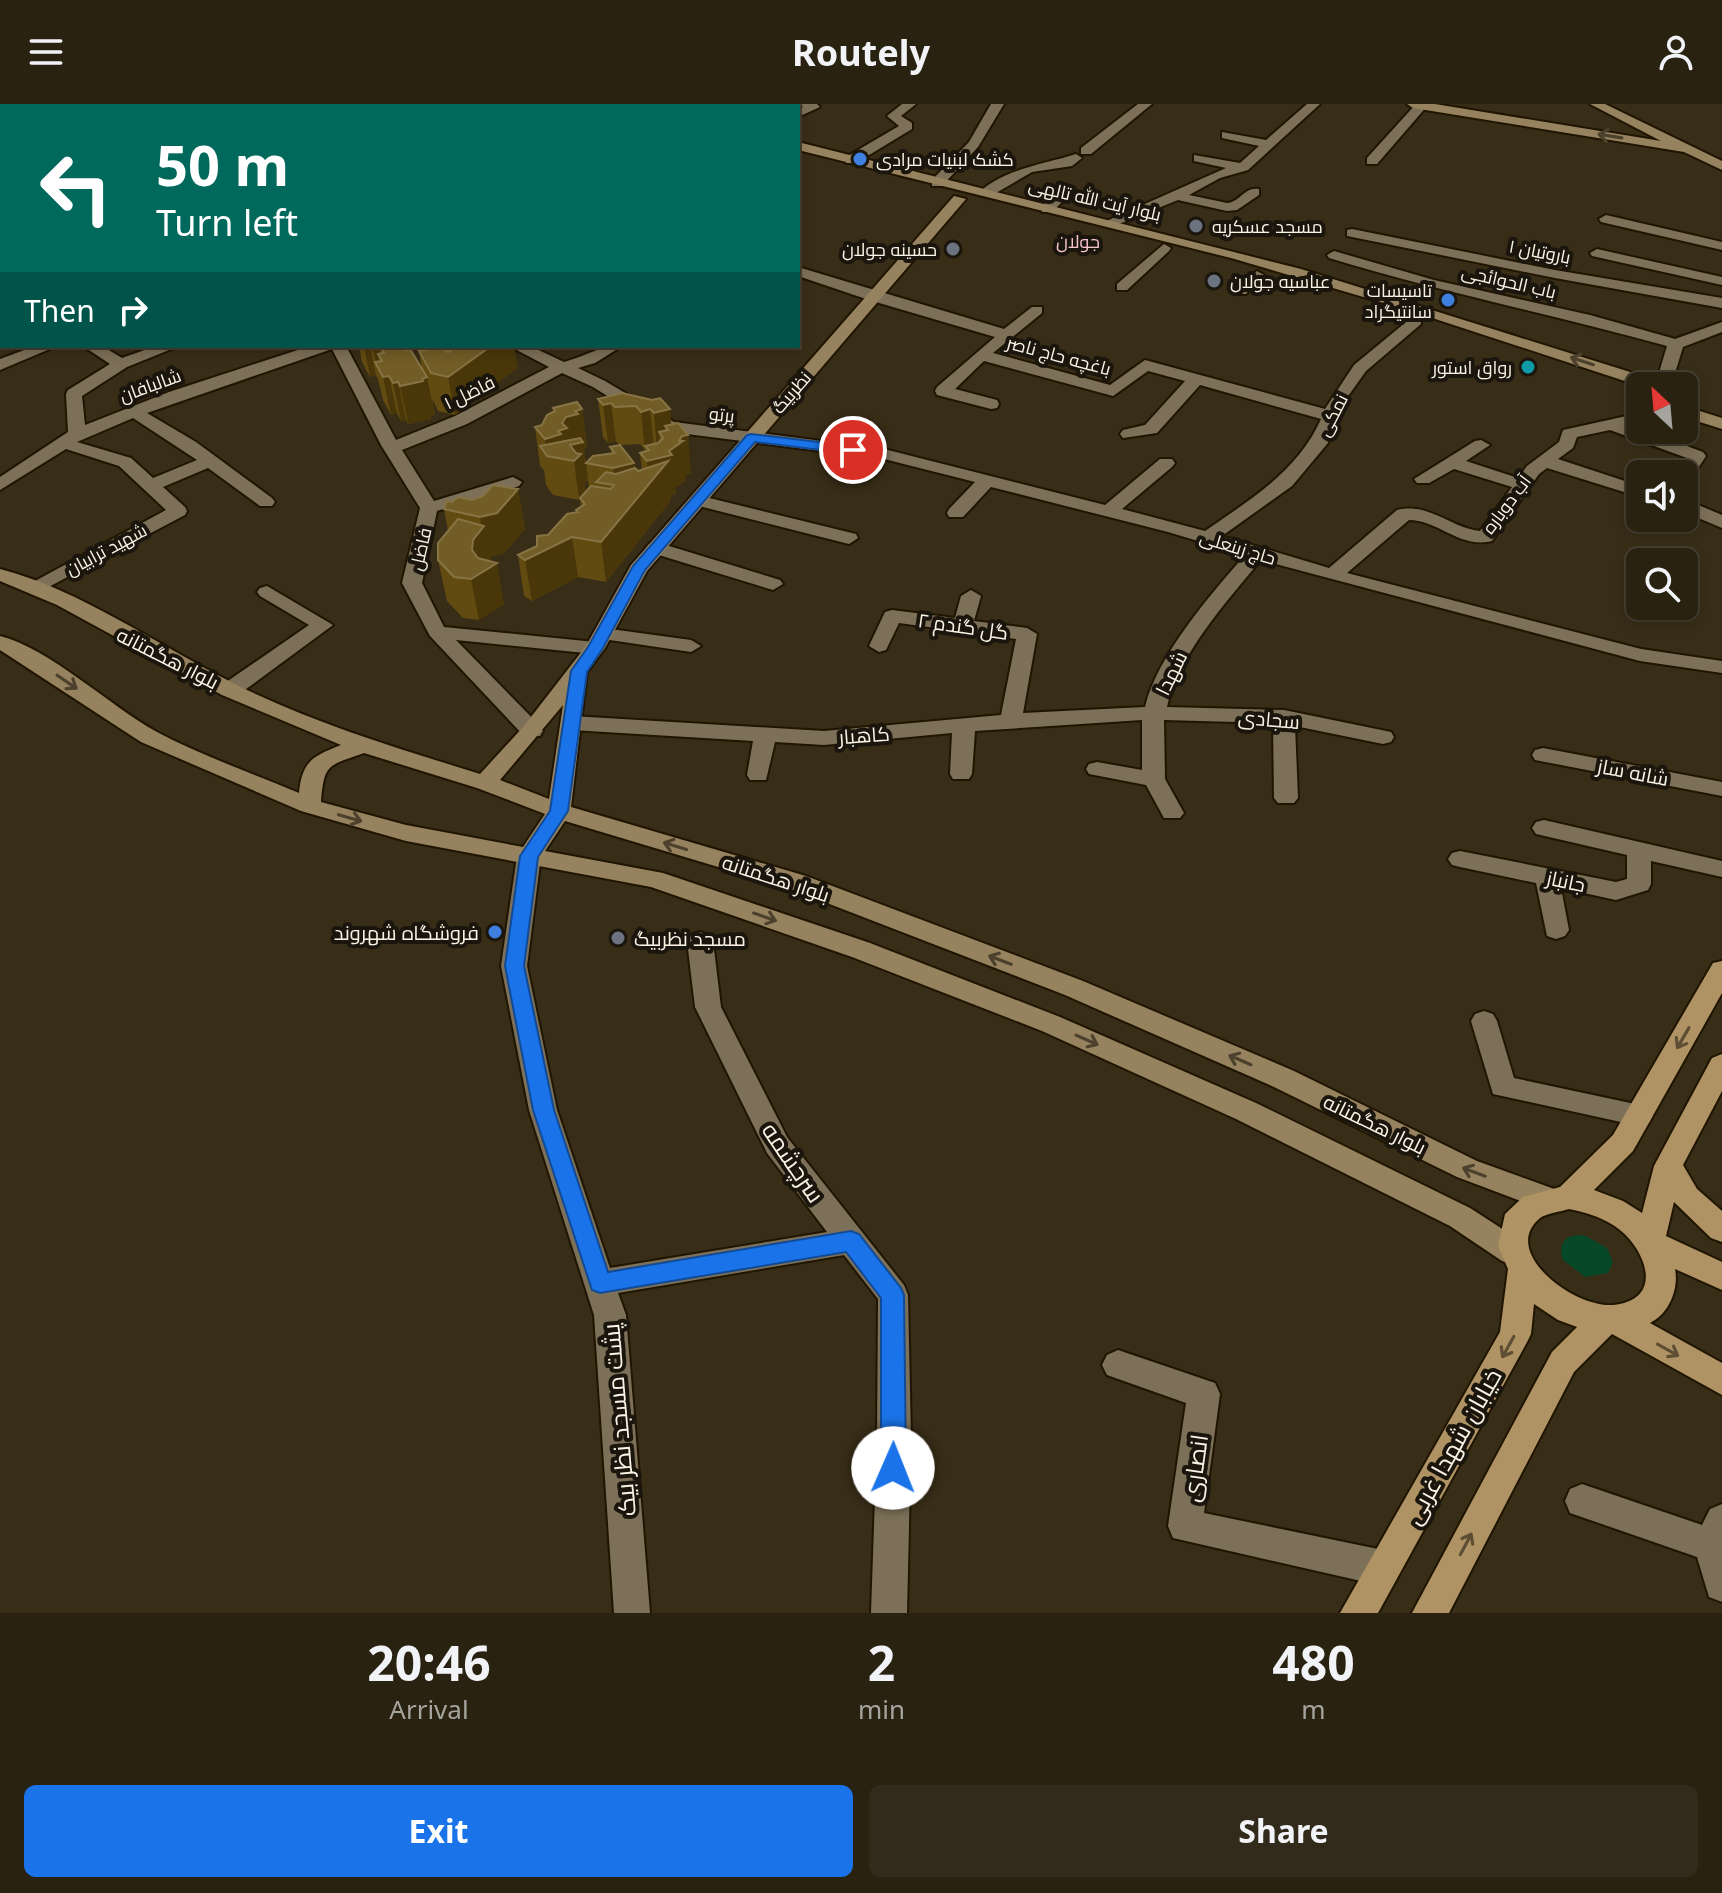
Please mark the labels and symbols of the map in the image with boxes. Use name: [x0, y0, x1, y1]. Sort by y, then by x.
one-way arrow: [1598, 128, 1623, 143]
place label: کشک لبنیات مرادی: [876, 147, 1014, 171]
marker: کشک لبنیات مرادی: [851, 150, 869, 168]
street label: بلوار آیت الله تالهی: [1026, 172, 1164, 226]
place label: مسجد عسکریه: [1212, 214, 1323, 238]
marker: مسجد عسکریه: [1187, 217, 1205, 235]
district label: جولان: [1056, 229, 1100, 253]
street label: ۱ باروتیان: [1507, 233, 1573, 269]
place label: حسینه جولان: [842, 237, 937, 261]
marker: حسینه جولان: [944, 240, 962, 258]
street label: باب الحوائجی: [1459, 258, 1559, 304]
place label: عباسیه جولان: [1230, 269, 1331, 293]
marker: عباسیه جولان: [1205, 272, 1223, 290]
place label: تاسیسات سانتیگراد: [1365, 278, 1432, 323]
marker: تاسیسات سانتیگراد: [1439, 291, 1457, 309]
street label: باغچه حاج ناصر: [1003, 329, 1114, 381]
one-way arrow: [1569, 353, 1594, 368]
place label: رواق استور: [1431, 355, 1512, 380]
marker: رواق استور: [1519, 358, 1537, 376]
street label: شالبافان: [116, 363, 184, 407]
street label: نظربیگ: [766, 366, 816, 418]
street label: فاضل ۱: [440, 369, 498, 415]
north arrow: [1626, 372, 1698, 444]
street label: نمکی: [1311, 390, 1353, 440]
street label: پرتو: [708, 401, 736, 428]
pin: [819, 416, 887, 484]
street label: آب دوباره: [1476, 470, 1536, 538]
street label: شهید ترابیان: [61, 518, 151, 580]
street label: حاج زینعلی: [1197, 524, 1279, 571]
street label: فاضل: [403, 525, 437, 573]
street label: گل گندم ۲: [916, 606, 1010, 647]
street label: بلوار هگمتانه: [112, 621, 224, 695]
street label: شهدا: [1149, 646, 1193, 700]
one-way arrow: [55, 674, 77, 690]
street label: سجادی: [1237, 703, 1301, 735]
street label: کاهبار: [836, 720, 891, 750]
street label: شانه ساز: [1594, 752, 1671, 792]
one-way arrow: [337, 811, 363, 826]
one-way arrow: [663, 838, 689, 853]
street label: بلوار هگمتانه: [719, 848, 833, 908]
street label: جانباز: [1543, 863, 1588, 898]
one-way arrow: [753, 911, 778, 926]
place label: فروشگاه شهروند: [334, 919, 479, 946]
marker: فروشگاه شهروند: [486, 923, 504, 941]
place label: مسجد نظربیگ: [634, 925, 746, 952]
marker: مسجد نظربیگ: [609, 929, 627, 947]
one-way arrow: [988, 952, 1013, 966]
one-way arrow: [1675, 1026, 1691, 1049]
one-way arrow: [1075, 1033, 1099, 1048]
one-way arrow: [1228, 1051, 1252, 1066]
street label: بلوار هگمتانه: [1319, 1088, 1431, 1160]
street label: سرچشمه: [754, 1115, 833, 1209]
one-way arrow: [1462, 1164, 1487, 1178]
street label: پشت مسجد نظر بیک: [593, 1322, 644, 1518]
one-way arrow: [1500, 1335, 1516, 1358]
one-way arrow: [1656, 1342, 1679, 1358]
street label: خیابان شهدا غربی: [1396, 1362, 1508, 1530]
position arrow: [851, 1426, 935, 1510]
street label: انصاری: [1173, 1432, 1215, 1504]
one-way arrow: [1459, 1533, 1475, 1557]

